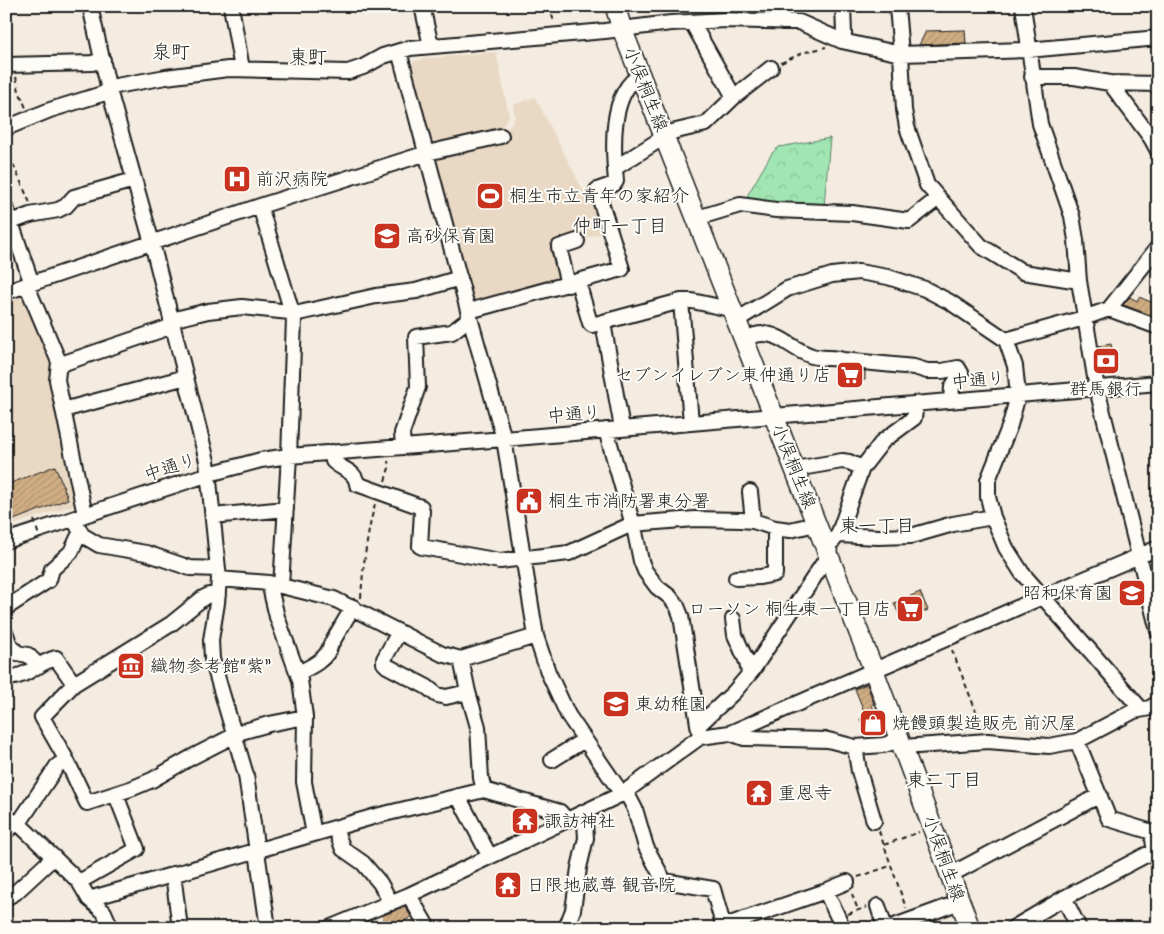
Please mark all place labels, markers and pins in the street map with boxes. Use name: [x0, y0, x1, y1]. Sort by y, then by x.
hospital icon: 前沢病院: [222, 164, 252, 194]
place label: 前沢病院: [256, 168, 328, 192]
sports icon: 桐生市立青年の家紹介: [475, 181, 505, 211]
place label: 桐生市立青年の家紹介: [509, 185, 689, 209]
school or university icon: 高砂保育園: [372, 221, 402, 251]
place label: 高砂保育園: [406, 225, 496, 249]
bank icon: 群馬銀行: [1091, 346, 1121, 376]
supermarket icon: セブンイレブン東仲通り店: [835, 360, 865, 390]
place label: セブンイレブン東仲通り店: [615, 364, 831, 388]
place label: 群馬銀行: [1070, 378, 1142, 402]
public building icon: 桐生市消防署東分署: [514, 486, 544, 516]
place label: 桐生市消防署東分署: [548, 490, 710, 514]
school or university icon: 昭和保育園: [1117, 578, 1147, 608]
place label: 昭和保育園: [1023, 582, 1113, 606]
supermarket icon: ローソン 桐生東一丁目店: [895, 594, 925, 624]
place label: ローソン 桐生東一丁目店: [688, 598, 891, 622]
museum icon: 織物参考館“紫”: [116, 651, 146, 681]
place label: 織物参考館“紫”: [150, 655, 271, 679]
school or university icon: 東幼稚園: [601, 689, 631, 719]
place label: 東幼稚園: [635, 693, 707, 717]
shop icon: 焼饅頭製造販売 前沢屋: [858, 708, 888, 738]
place label: 焼饅頭製造販売 前沢屋: [892, 712, 1077, 736]
temple icon: 重恩寺: [744, 778, 774, 808]
place label: 重恩寺: [778, 782, 832, 806]
temple icon: 諏訪神社: [510, 806, 540, 836]
place label: 諏訪神社: [544, 810, 616, 834]
temple icon: 日限地蔵尊 観音院: [493, 870, 523, 900]
place label: 日限地蔵尊 観音院: [527, 874, 676, 898]

